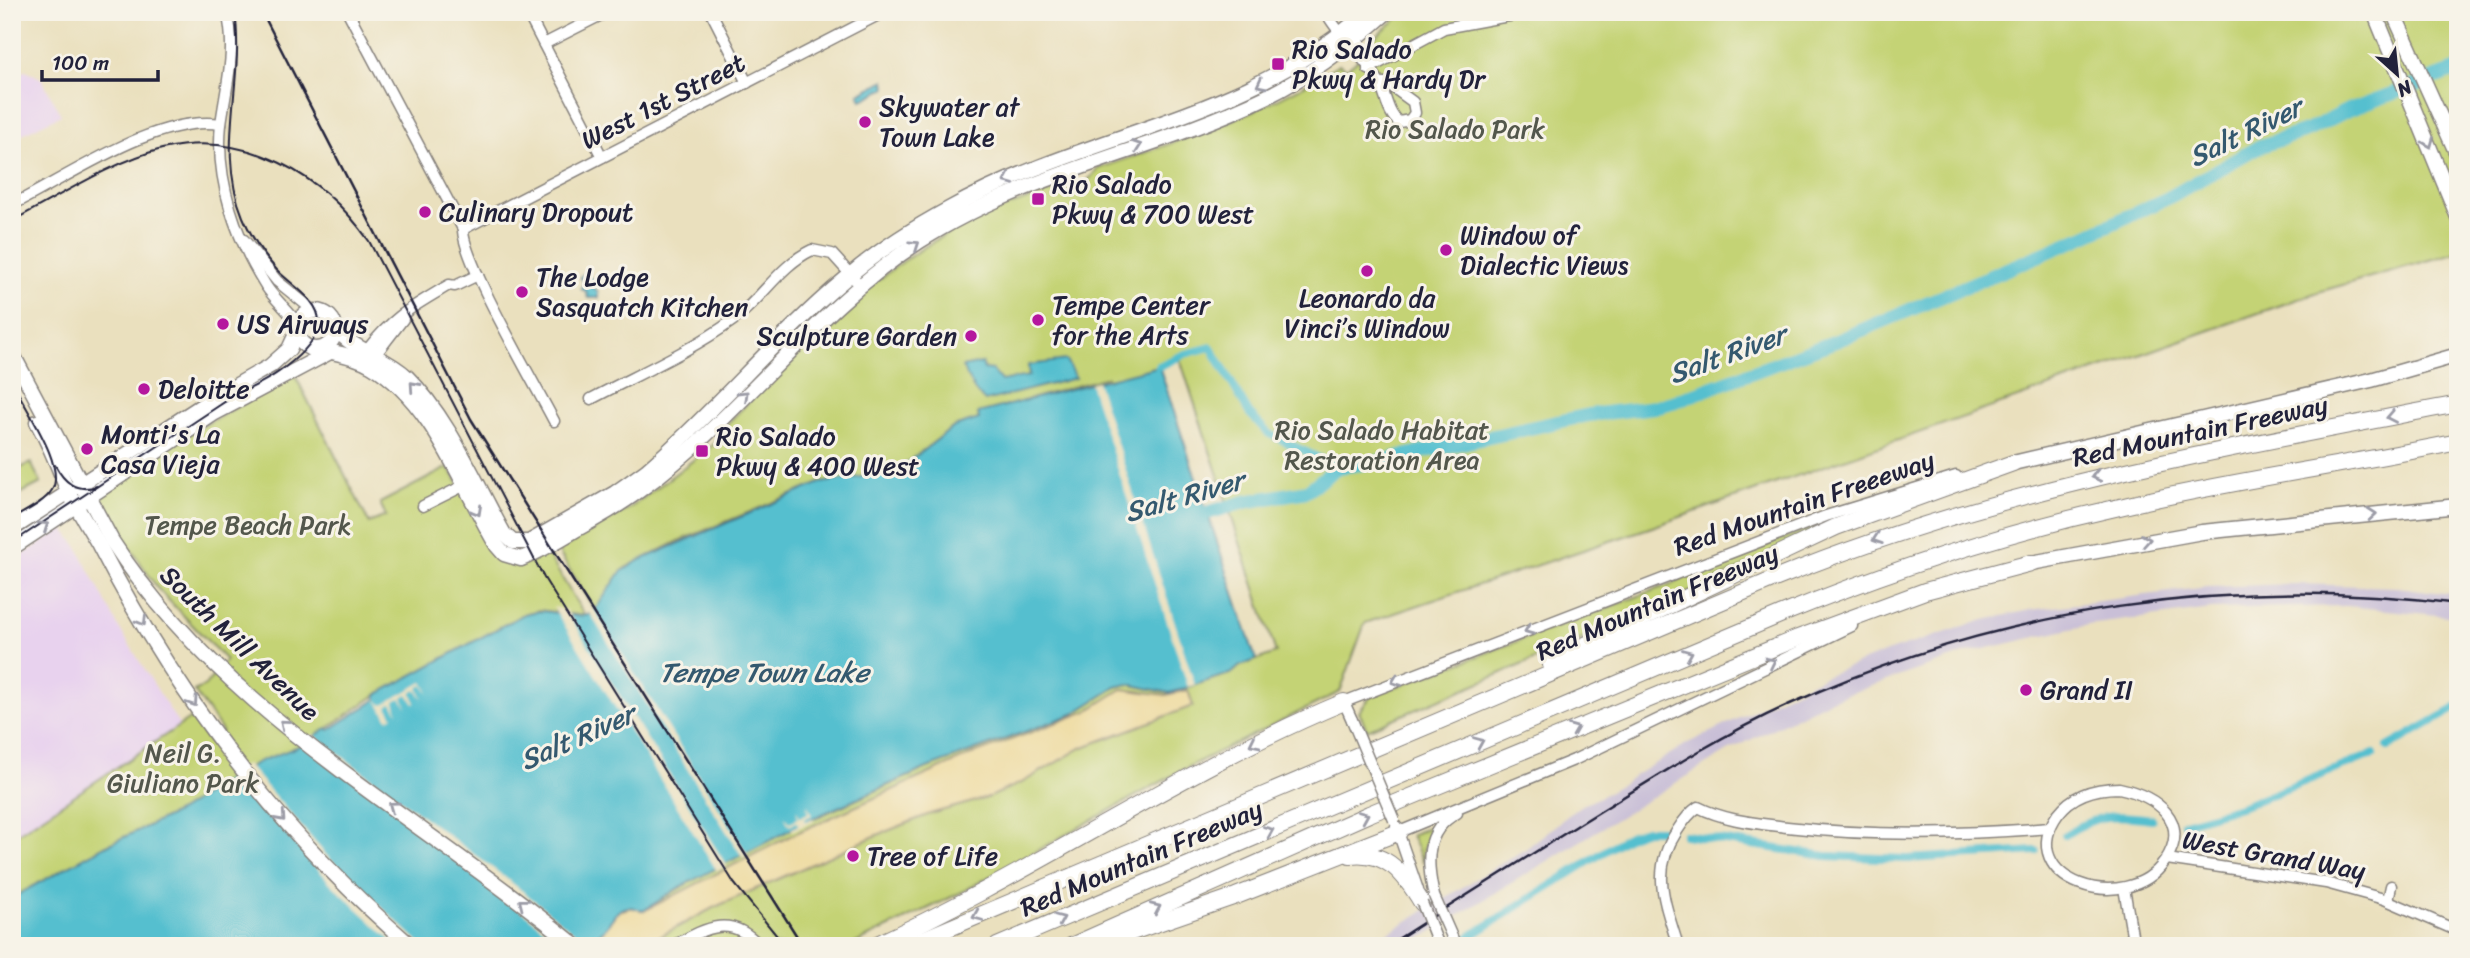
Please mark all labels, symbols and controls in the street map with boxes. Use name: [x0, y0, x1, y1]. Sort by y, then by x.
place label: Rio Salado Pkwy & Hardy Dr: [1292, 26, 1486, 102]
scale bar: [42, 38, 158, 82]
north arrow: [2362, 38, 2432, 108]
street label: West 1st Street: [572, 40, 754, 162]
text: 100 m: [52, 44, 109, 82]
marker: Rio Salado Pkwy & Hardy Dr: [1270, 56, 1286, 72]
text: N: [2390, 71, 2419, 107]
one-way arrow: [1256, 75, 1268, 89]
water label: Salt River: [2179, 81, 2315, 181]
place label: Skywater at Town Lake: [879, 84, 1021, 160]
park label: Rio Salado Park: [1365, 106, 1545, 152]
marker: Skywater at Town Lake: [857, 114, 873, 130]
one-way arrow: [2420, 137, 2434, 149]
one-way arrow: [1131, 140, 1143, 154]
place label: Rio Salado Pkwy & 700 West: [1052, 161, 1254, 237]
one-way arrow: [1003, 171, 1015, 185]
place label: Culinary Dropout: [439, 189, 633, 235]
marker: Rio Salado Pkwy & 700 West: [1030, 191, 1046, 207]
marker: Culinary Dropout: [417, 204, 433, 220]
place label: Window of Dialectic Views: [1460, 212, 1629, 288]
one-way arrow: [907, 240, 920, 253]
marker: Window of Dialectic Views: [1438, 242, 1454, 258]
place label: The Lodge Sasquatch Kitchen: [536, 254, 748, 330]
marker: Leonardo da Vinci’s Window: [1359, 263, 1375, 279]
place label: Leonardo da Vinci’s Window: [1284, 275, 1450, 351]
place label: Tempe Center for the Arts: [1052, 282, 1211, 358]
marker: The Lodge Sasquatch Kitchen: [514, 284, 530, 300]
place label: US Airways: [237, 301, 369, 347]
water label: Salt River: [1661, 308, 1798, 398]
marker: Tempe Center for the Arts: [1030, 312, 1046, 328]
place label: Sculpture Garden: [756, 313, 957, 359]
marker: US Airways: [215, 316, 231, 332]
marker: Sculpture Garden: [963, 328, 979, 344]
place label: Deloitte: [158, 366, 250, 412]
marker: Deloitte: [136, 381, 152, 397]
one-way arrow: [410, 381, 423, 394]
street label: Red Mountain Freeway: [2068, 381, 2332, 480]
one-way arrow: [736, 391, 749, 404]
park label: Rio Salado Habitat Restoration Area: [1275, 407, 1489, 483]
one-way arrow: [2385, 409, 2397, 424]
place label: Monti's La Casa Vieja: [101, 411, 220, 487]
place label: Rio Salado Pkwy & 400 West: [716, 413, 919, 489]
street label: Red Mountain Freeeway: [1667, 437, 1941, 569]
marker: Monti's La Casa Vieja: [79, 441, 95, 457]
marker: Rio Salado Pkwy & 400 West: [694, 443, 710, 459]
water label: Salt River: [1119, 454, 1255, 536]
one-way arrow: [2090, 468, 2102, 482]
park label: Tempe Beach Park: [144, 502, 352, 548]
one-way arrow: [469, 504, 482, 517]
one-way arrow: [2367, 507, 2378, 522]
one-way arrow: [36, 522, 49, 534]
street label: Red Mountain Freeway: [1528, 530, 1786, 674]
one-way arrow: [1872, 531, 1884, 545]
one-way arrow: [2140, 533, 2152, 548]
street label: South Mill Avenue: [149, 554, 332, 733]
one-way arrow: [133, 614, 146, 627]
one-way arrow: [1524, 622, 1536, 636]
water label: Tempe Town Lake: [659, 648, 871, 697]
one-way arrow: [1681, 648, 1694, 662]
one-way arrow: [1764, 657, 1776, 671]
place label: Grand II: [2040, 667, 2133, 713]
one-way arrow: [1390, 673, 1402, 687]
marker: Grand II: [2018, 682, 2034, 698]
water label: Salt River: [511, 688, 648, 784]
one-way arrow: [184, 694, 197, 707]
one-way arrow: [280, 720, 293, 732]
one-way arrow: [1568, 724, 1580, 738]
park label: Neil G. Giuliano Park: [107, 730, 259, 806]
one-way arrow: [1249, 735, 1261, 749]
one-way arrow: [1472, 737, 1484, 751]
street label: Red Mountain Freeway: [1012, 786, 1270, 930]
one-way arrow: [388, 802, 401, 814]
one-way arrow: [272, 809, 285, 822]
one-way arrow: [1357, 810, 1369, 824]
street label: West Grand Way: [2179, 816, 2370, 894]
one-way arrow: [1262, 825, 1275, 839]
place label: Tree of Life: [867, 833, 998, 879]
marker: Tree of Life: [845, 848, 861, 864]
one-way arrow: [518, 899, 530, 911]
one-way arrow: [1149, 902, 1161, 916]
one-way arrow: [972, 908, 985, 922]
one-way arrow: [1052, 913, 1065, 927]

